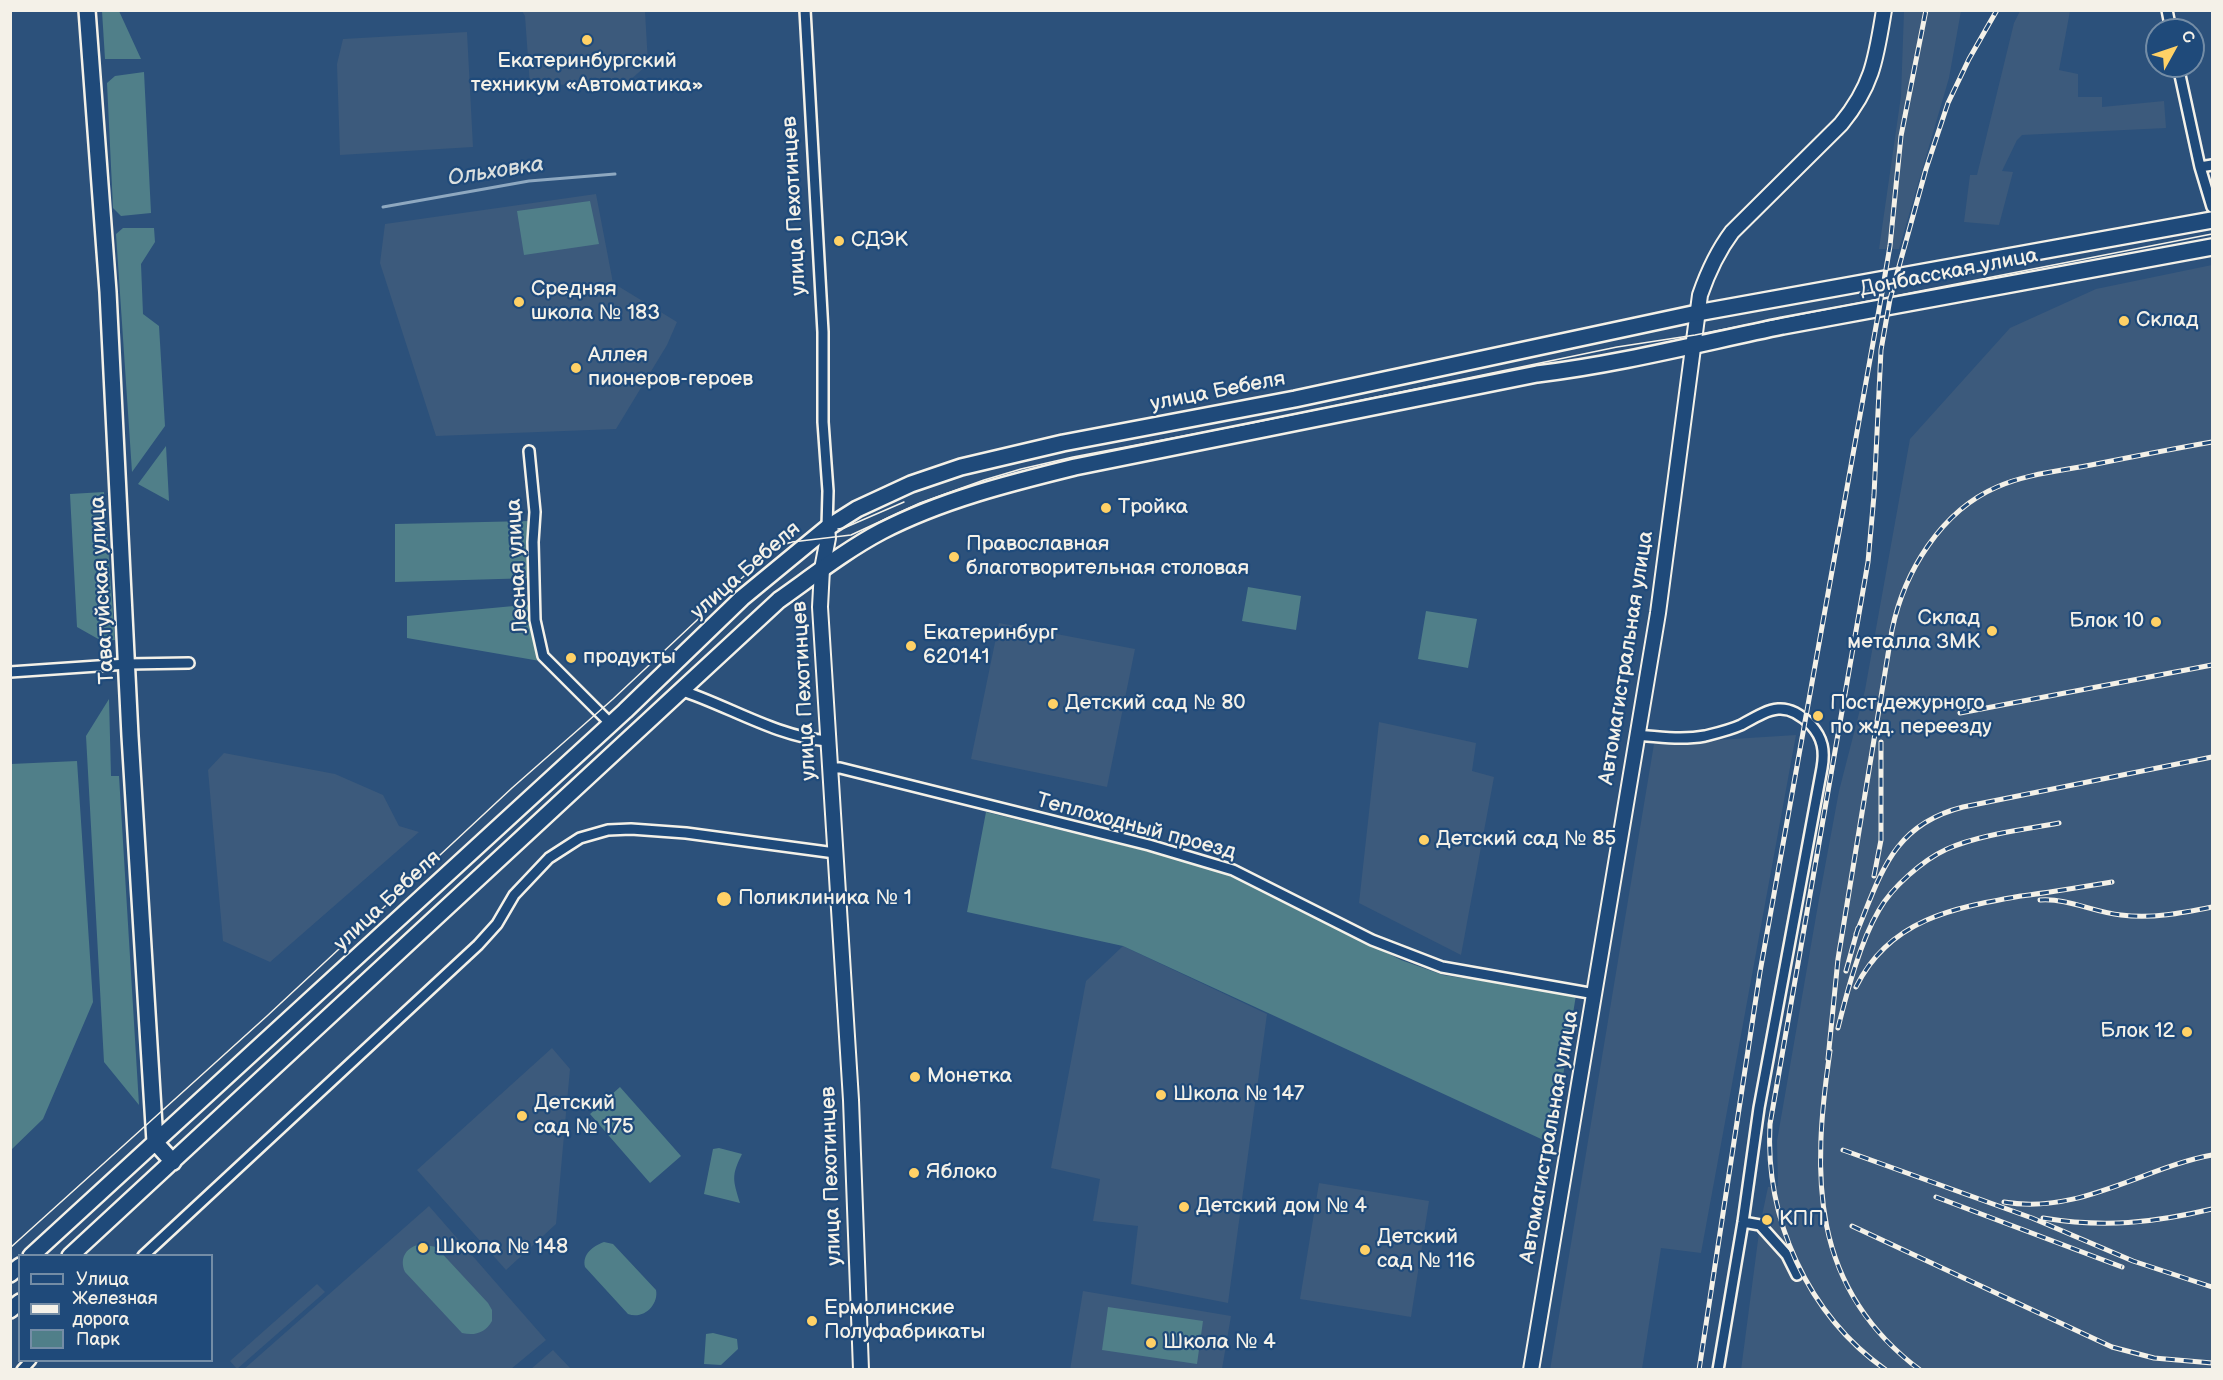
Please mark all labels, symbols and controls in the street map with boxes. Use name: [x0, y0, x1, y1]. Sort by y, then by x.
north arrow: [2145, 18, 2205, 78]
text: С: [2177, 27, 2198, 48]
marker: Екатеринбургский техникум «Автоматика»: [580, 33, 594, 47]
place label: Екатеринбургский техникум «Автоматика»: [471, 49, 703, 99]
street label: улица Пехотинцев: [778, 116, 812, 296]
water label: Ольховка: [446, 151, 546, 193]
place label: СДЭК: [851, 228, 908, 254]
marker: СДЭК: [832, 234, 846, 248]
street label: Донбасская улица: [1858, 243, 2040, 303]
place label: Средняя школа № 183: [531, 277, 660, 327]
marker: Средняя школа № 183: [512, 295, 526, 309]
place label: Склад: [2136, 308, 2198, 334]
marker: Склад: [2117, 314, 2131, 328]
place label: Аллея пионеров-героев: [588, 343, 753, 393]
marker: Аллея пионеров-героев: [569, 361, 583, 375]
street label: улица Бебеля: [1148, 367, 1288, 417]
street label: Таватуйская улица: [85, 495, 121, 685]
place label: Тройка: [1118, 495, 1188, 521]
street label: Лесная улица: [502, 498, 534, 634]
marker: Тройка: [1099, 501, 1113, 515]
street label: улица Бебеля: [686, 517, 806, 625]
street label: Автомагистральная улица: [1594, 529, 1660, 787]
place label: Православная благотворительная столовая: [966, 532, 1249, 582]
marker: Православная благотворительная столовая: [947, 550, 961, 564]
street label: улица Пехотинцев: [788, 601, 822, 781]
place label: Склад металла ЗМК: [1847, 606, 1980, 656]
place label: Блок 10: [2069, 609, 2144, 635]
marker: Блок 10: [2149, 615, 2163, 629]
place label: Екатеринбург 620141: [923, 621, 1058, 671]
marker: Склад металла ЗМК: [1985, 624, 1999, 638]
marker: Екатеринбург 620141: [904, 639, 918, 653]
place label: продукты: [583, 645, 676, 671]
marker: продукты: [564, 651, 578, 665]
place label: Детский сад № 80: [1065, 691, 1246, 717]
place label: Пост дежурного по ж.д. переезду: [1830, 691, 1992, 741]
marker: Детский сад № 80: [1046, 697, 1060, 711]
marker: Пост дежурного по ж.д. переезду: [1811, 709, 1825, 723]
street label: Теплоходный проезд: [1034, 788, 1238, 866]
place label: Детский сад № 85: [1436, 827, 1616, 853]
marker: Детский сад № 85: [1417, 833, 1431, 847]
street label: улица Бебеля: [329, 845, 447, 957]
place label: Поликлиника № 1: [738, 886, 912, 912]
marker: Поликлиника № 1: [715, 890, 733, 908]
street label: Автомагистральная улица: [1515, 1008, 1585, 1266]
place label: Блок 12: [2100, 1019, 2175, 1045]
marker: Блок 12: [2180, 1025, 2194, 1039]
place label: Монетка: [927, 1064, 1012, 1090]
marker: Монетка: [908, 1070, 922, 1084]
place label: Школа № 147: [1173, 1082, 1304, 1108]
street label: улица Пехотинцев: [816, 1086, 848, 1266]
marker: Школа № 147: [1154, 1088, 1168, 1102]
place label: Детский сад № 175: [534, 1091, 634, 1141]
marker: Детский сад № 175: [515, 1109, 529, 1123]
place label: Яблоко: [926, 1160, 997, 1186]
marker: Яблоко: [907, 1166, 921, 1180]
place label: Детский дом № 4: [1196, 1194, 1367, 1220]
marker: Детский дом № 4: [1177, 1200, 1191, 1214]
place label: КПП: [1779, 1207, 1824, 1233]
marker: КПП: [1760, 1213, 1774, 1227]
place label: Детский сад № 116: [1377, 1225, 1475, 1275]
place label: Школа № 148: [435, 1235, 568, 1261]
marker: Школа № 148: [416, 1241, 430, 1255]
marker: Детский сад № 116: [1358, 1243, 1372, 1257]
legend: [18, 1254, 213, 1362]
text: Улица: [76, 1269, 129, 1290]
text: Железная дорога: [72, 1288, 158, 1330]
place label: Ермолинские Полуфабрикаты: [824, 1296, 985, 1346]
marker: Ермолинские Полуфабрикаты: [805, 1314, 819, 1328]
text: Парк: [76, 1329, 120, 1350]
place label: Школа № 4: [1163, 1330, 1276, 1356]
marker: Школа № 4: [1144, 1336, 1158, 1350]

